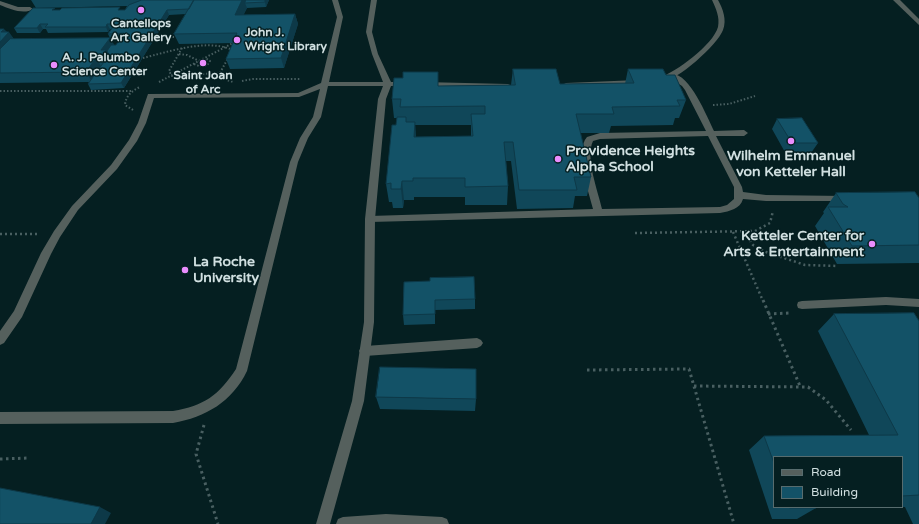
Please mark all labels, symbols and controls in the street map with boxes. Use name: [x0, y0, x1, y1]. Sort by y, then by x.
marker: Cantellops Art Gallery: [136, 5, 146, 15]
place label: Cantellops Art Gallery: [111, 17, 171, 45]
place label: John J. Wright Library: [245, 26, 327, 54]
marker: John J. Wright Library: [232, 35, 242, 45]
place label: A. J. Palumbo Science Center: [62, 51, 147, 79]
marker: Saint Joan of Arc: [198, 58, 208, 68]
marker: A. J. Palumbo Science Center: [49, 60, 59, 70]
place label: Saint Joan of Arc: [174, 69, 232, 97]
marker: Wilhelm Emmanuel von Ketteler Hall: [786, 136, 796, 146]
place label: Providence Heights Alpha School: [566, 143, 695, 176]
place label: Wilhelm Emmanuel von Ketteler Hall: [727, 148, 855, 180]
marker: Providence Heights Alpha School: [553, 154, 563, 164]
place label: Ketteler Center for Arts & Entertainment: [723, 228, 864, 260]
marker: Ketteler Center for Arts & Entertainment: [867, 239, 877, 249]
place label: La Roche University: [193, 254, 259, 286]
marker: La Roche University: [180, 265, 190, 275]
legend: [773, 456, 903, 508]
text: Road: [811, 465, 841, 479]
text: Building: [811, 485, 858, 499]

